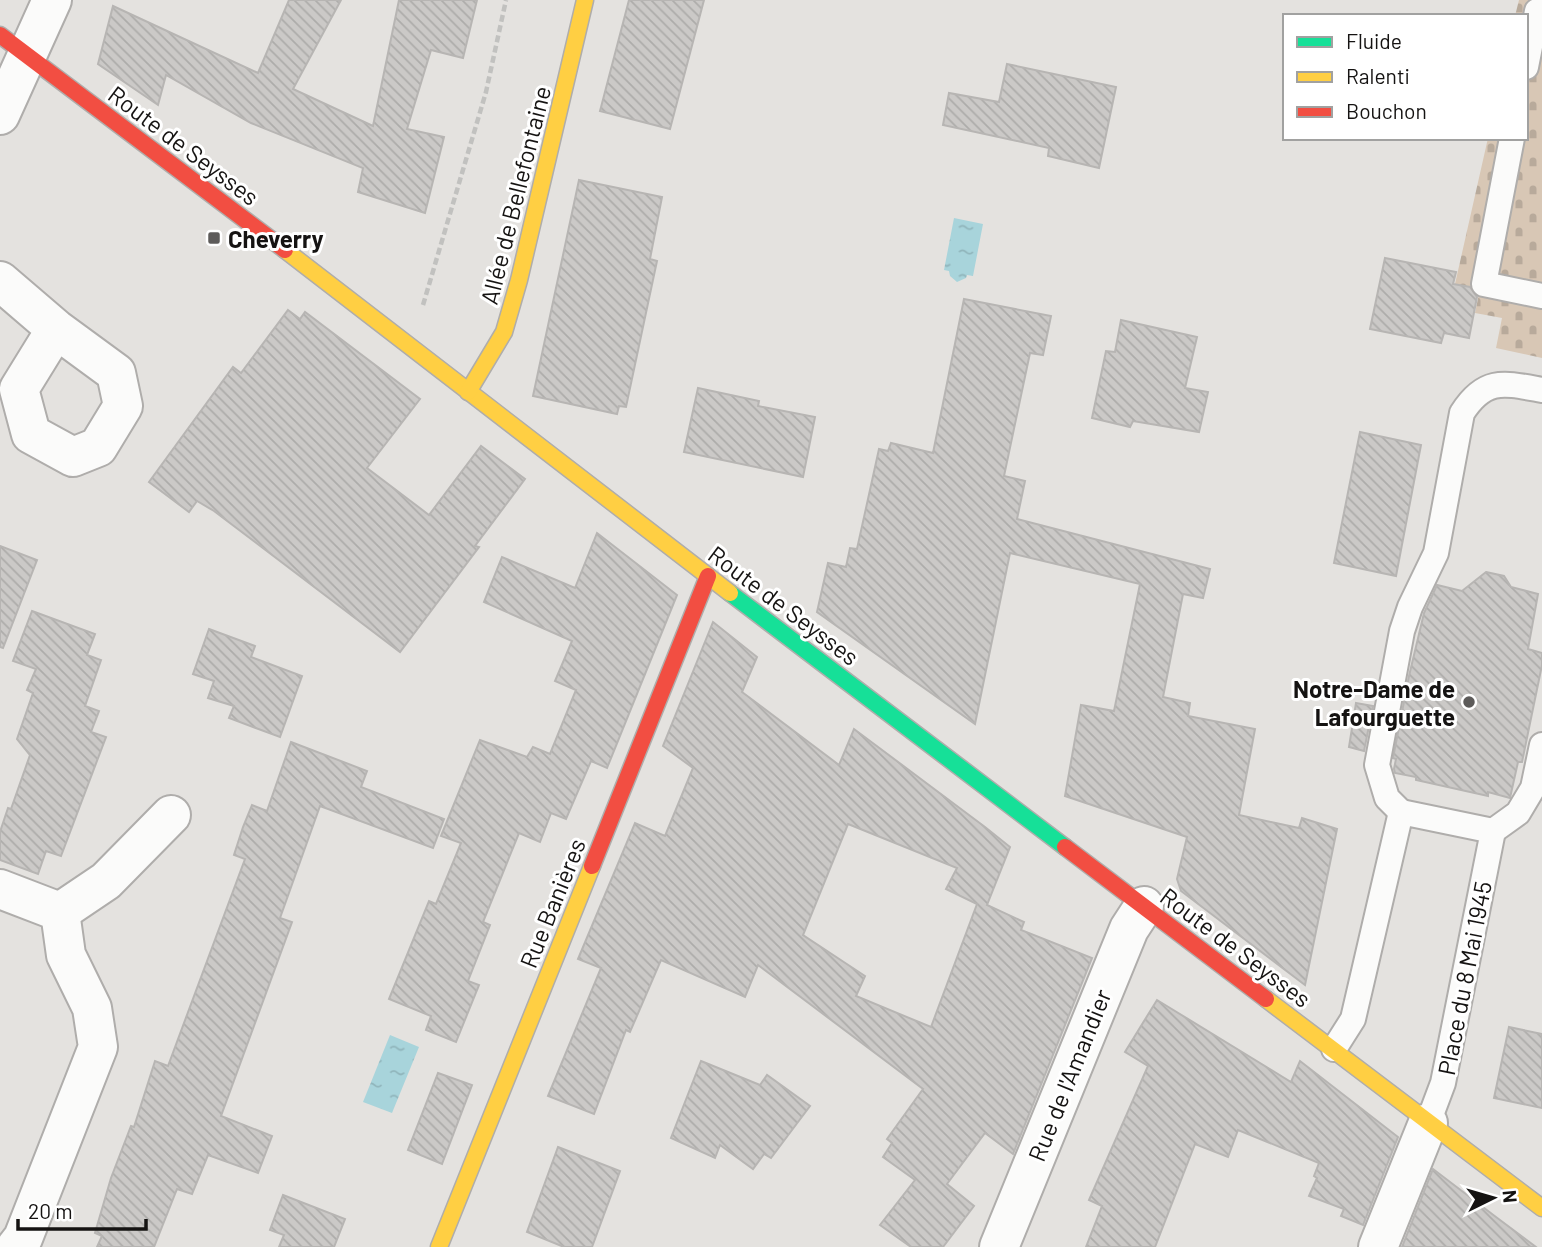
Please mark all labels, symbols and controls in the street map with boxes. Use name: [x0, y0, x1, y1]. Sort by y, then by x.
legend: [1283, 14, 1528, 140]
text: Fluide: [1346, 28, 1402, 53]
text: Ralenti: [1346, 63, 1410, 88]
street label: Route de Seysses: [103, 79, 265, 211]
street label: Allée de Bellefontaine: [474, 83, 556, 307]
text: Bouchon: [1346, 98, 1427, 123]
place label: Cheverry: [228, 224, 324, 253]
marker: Cheverry: [206, 230, 222, 246]
street label: Route de Seysses: [703, 539, 865, 671]
place label: Notre-Dame de Lafourguette: [1293, 674, 1455, 731]
marker: Notre-Dame de Lafourguette: [1461, 694, 1477, 710]
street label: Rue Banières: [513, 834, 591, 972]
street label: Place du 8 Mai 1945: [1431, 879, 1497, 1077]
street label: Route de Seysses: [1155, 881, 1317, 1013]
street label: Rue de l'Amandier: [1021, 984, 1117, 1165]
north arrow: [1458, 1163, 1528, 1233]
scale bar: [18, 1188, 145, 1232]
text: N: [1498, 1189, 1522, 1204]
text: 20 m: [28, 1198, 73, 1223]

